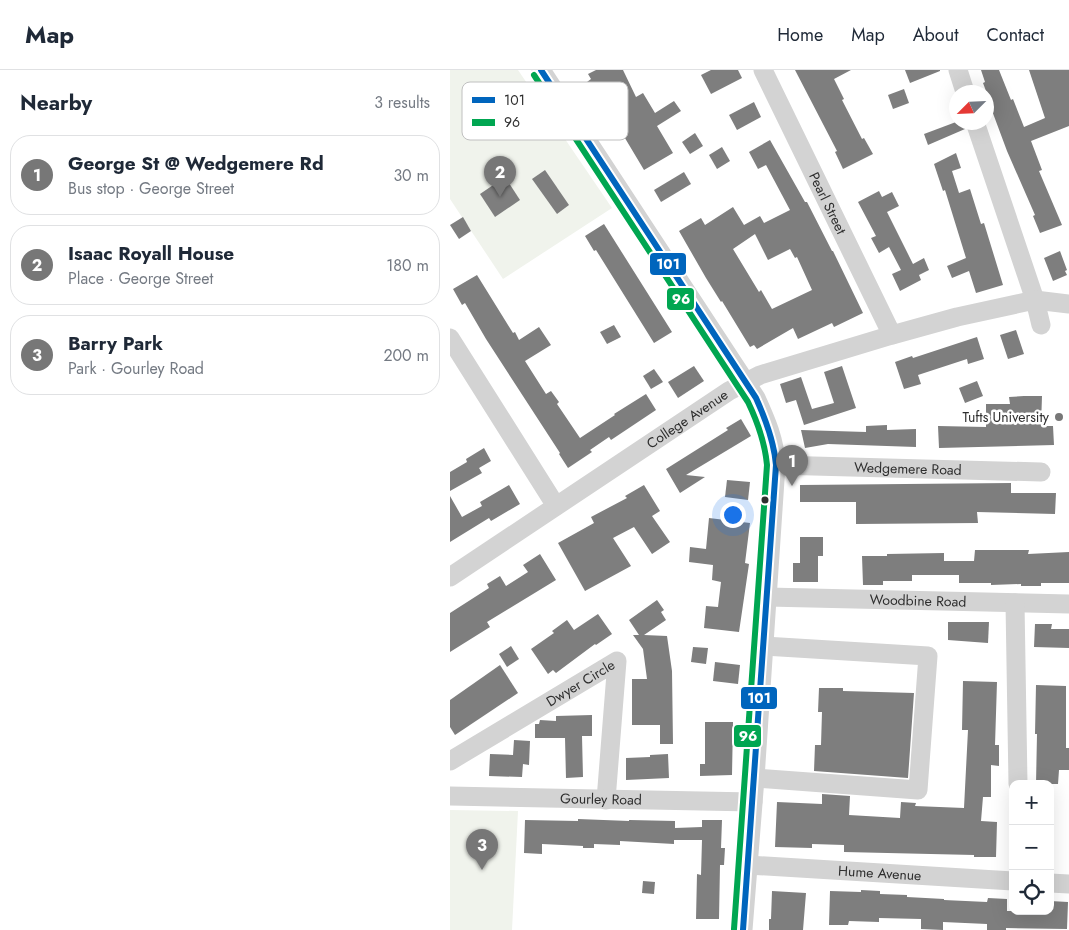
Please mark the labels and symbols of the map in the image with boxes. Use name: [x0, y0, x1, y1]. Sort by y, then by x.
legend: [462, 82, 628, 140]
north arrow: [949, 85, 994, 130]
text: 101: [504, 90, 525, 110]
text: 96: [504, 112, 520, 132]
pin: 2: [484, 156, 516, 197]
street label: Pearl Street: [804, 169, 852, 238]
line badge: 101: [649, 252, 687, 276]
text: 101: [656, 254, 680, 274]
line badge: 96: [666, 287, 695, 311]
text: 96: [672, 289, 690, 309]
street label: College Avenue: [642, 385, 732, 453]
place label: Tufts University: [963, 407, 1050, 427]
marker: Tufts University: [1053, 411, 1065, 423]
pin: 1: [776, 445, 808, 486]
street label: Wedgemere Road: [854, 457, 962, 480]
unlabelled marker: [760, 495, 770, 505]
your location: [720, 502, 746, 528]
street label: Woodbine Road: [869, 589, 967, 612]
street label: Dwyer Circle: [542, 655, 619, 711]
line badge: 101: [740, 686, 778, 710]
text: 101: [747, 688, 771, 708]
line badge: 96: [733, 724, 762, 748]
text: 96: [739, 726, 757, 746]
street label: Gourley Road: [560, 788, 642, 810]
pin: 3: [466, 829, 498, 870]
street label: Hume Avenue: [838, 860, 922, 885]

